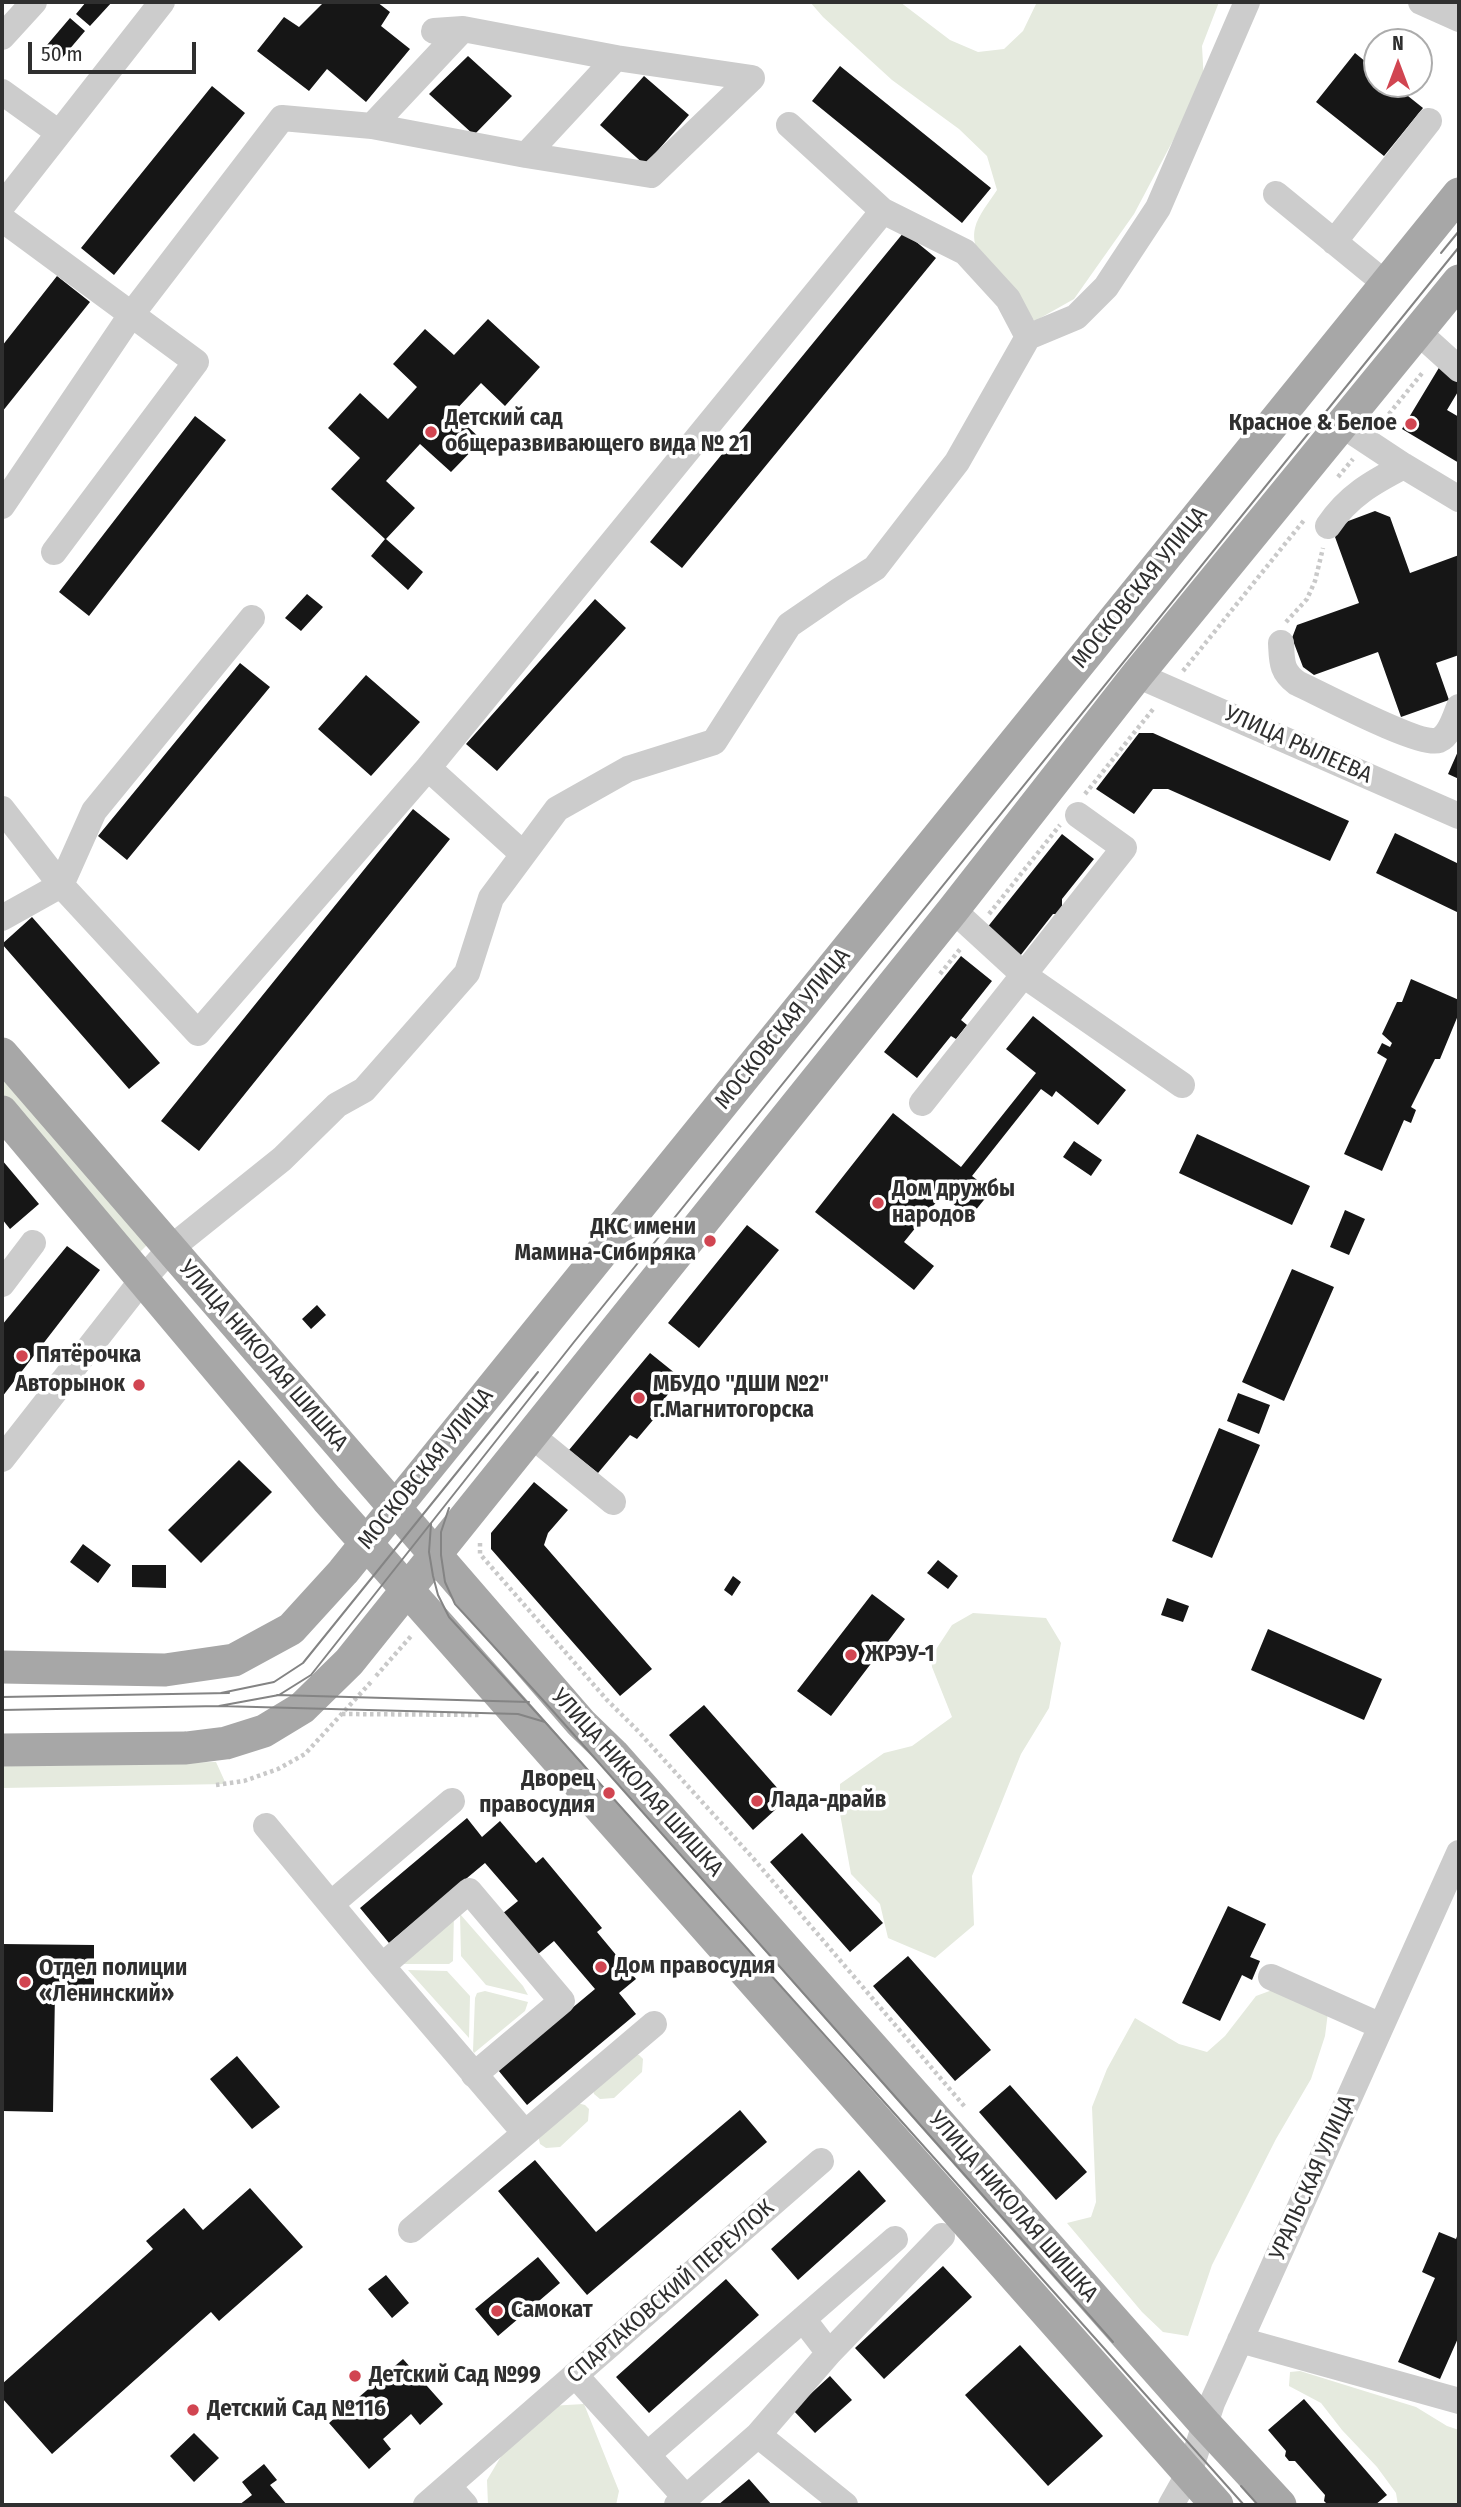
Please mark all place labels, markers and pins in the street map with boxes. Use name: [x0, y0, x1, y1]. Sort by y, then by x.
place label: Детский сад общеразвивающего вида № 21: [445, 405, 749, 459]
place label: Красное & Белое: [1229, 410, 1397, 438]
marker: Красное & Белое: [1403, 416, 1419, 432]
marker: Детский сад общеразвивающего вида № 21: [423, 424, 439, 440]
place label: Дом дружбы народов: [892, 1176, 1015, 1230]
marker: Дом дружбы народов: [870, 1195, 886, 1211]
place label: ДКС имени Мамина-Сибиряка: [515, 1214, 696, 1268]
marker: ДКС имени Мамина-Сибиряка: [702, 1233, 718, 1249]
place label: Пятёрочка: [36, 1342, 141, 1370]
marker: Пятёрочка: [14, 1348, 30, 1364]
place label: Авторынок: [15, 1371, 125, 1399]
place label: МБУДО "ДШИ №2" г.Магнитогорска: [653, 1371, 829, 1425]
marker: Авторынок: [131, 1377, 147, 1393]
marker: МБУДО "ДШИ №2" г.Магнитогорска: [631, 1390, 647, 1406]
place label: ЖРЭУ-1: [865, 1641, 934, 1669]
marker: ЖРЭУ-1: [843, 1647, 859, 1663]
place label: Дворец правосудия: [479, 1766, 595, 1820]
marker: Дворец правосудия: [601, 1785, 617, 1801]
place label: Лада-драйв: [771, 1787, 886, 1815]
marker: Лада-драйв: [749, 1793, 765, 1809]
place label: Дом правосудия: [615, 1953, 775, 1981]
place label: Отдел полиции «Ленинский»: [39, 1955, 187, 2009]
marker: Дом правосудия: [593, 1959, 609, 1975]
marker: Отдел полиции «Ленинский»: [17, 1974, 33, 1990]
place label: Самокат: [511, 2297, 593, 2325]
marker: Самокат: [489, 2303, 505, 2319]
place label: Детский Сад №99: [369, 2362, 541, 2390]
marker: Детский Сад №99: [347, 2368, 363, 2384]
place label: Детский Сад №116: [207, 2396, 386, 2424]
marker: Детский Сад №116: [185, 2402, 201, 2418]

